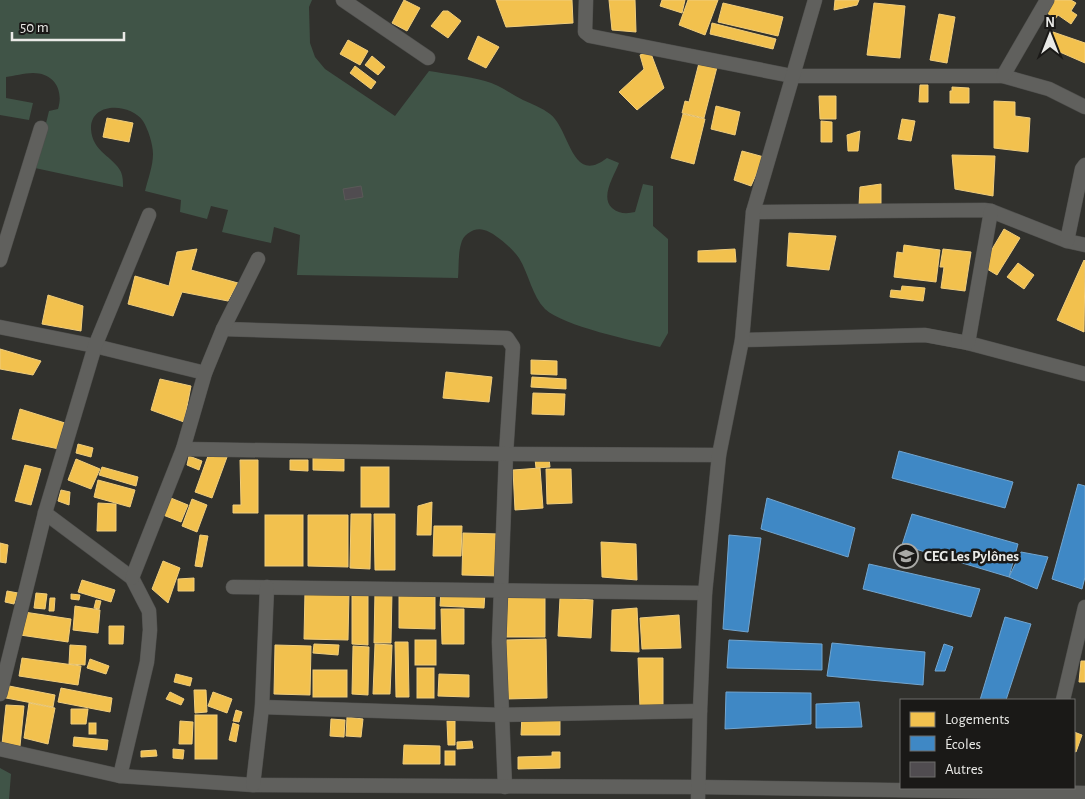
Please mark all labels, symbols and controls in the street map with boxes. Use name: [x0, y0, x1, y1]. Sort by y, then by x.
scale bar: [12, 10, 125, 42]
north arrow: [1025, 10, 1075, 60]
text: N: [1045, 16, 1055, 30]
text: 50 m: [20, 20, 49, 35]
school or university icon: CEG Les Pylônes: [893, 543, 919, 569]
place label: CEG Les Pylônes: [924, 549, 1019, 564]
legend: [900, 699, 1075, 789]
text: Logements: [945, 712, 1010, 727]
text: Écoles: [945, 735, 981, 752]
text: Autres: [945, 762, 983, 777]

